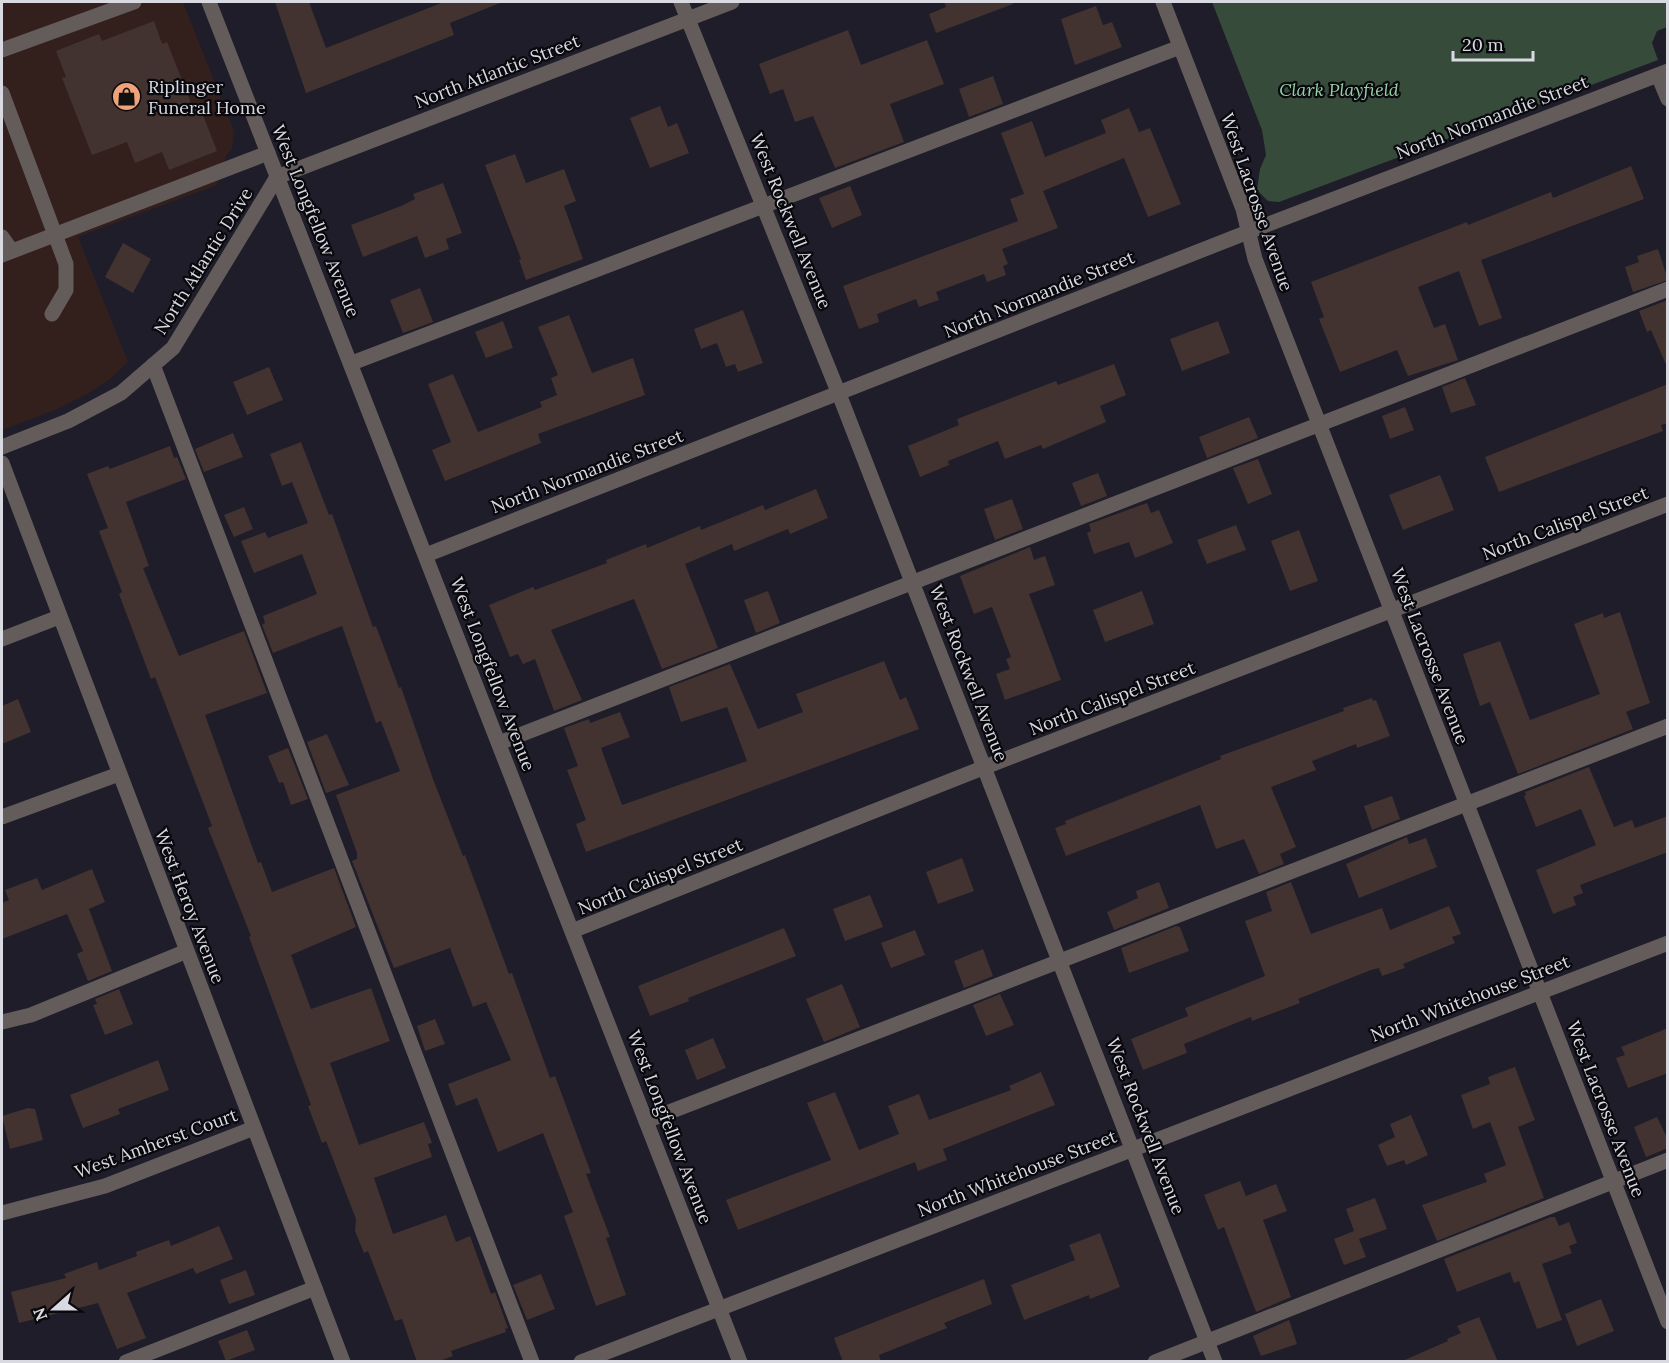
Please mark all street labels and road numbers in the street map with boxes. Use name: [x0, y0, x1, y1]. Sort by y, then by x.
street label: North Atlantic Street: [411, 29, 583, 113]
street label: North Normandie Street: [1393, 70, 1591, 164]
street label: West Lacrosse Avenue: [1216, 110, 1298, 294]
street label: West Longfellow Avenue: [267, 121, 365, 321]
street label: West Rockwell Avenue: [745, 130, 837, 312]
street label: North Atlantic Drive: [149, 183, 258, 339]
street label: North Normandie Street: [940, 245, 1138, 343]
street label: North Normandie Street: [488, 424, 686, 518]
street label: North Calispel Street: [1479, 481, 1651, 565]
street label: West Lacrosse Avenue: [1386, 565, 1474, 748]
street label: West Longfellow Avenue: [445, 574, 541, 774]
street label: West Rockwell Avenue: [925, 581, 1013, 765]
street label: North Calispel Street: [1026, 656, 1198, 740]
street label: West Heroy Avenue: [150, 825, 230, 987]
street label: North Calispel Street: [574, 832, 746, 920]
street label: North Whitehouse Street: [1367, 949, 1573, 1047]
street label: West Lacrosse Avenue: [1562, 1018, 1650, 1201]
street label: West Longfellow Avenue: [622, 1027, 718, 1227]
street label: West Rockwell Avenue: [1102, 1034, 1190, 1218]
street label: West Amherst Court: [72, 1103, 241, 1183]
street label: North Whitehouse Street: [914, 1124, 1120, 1222]

